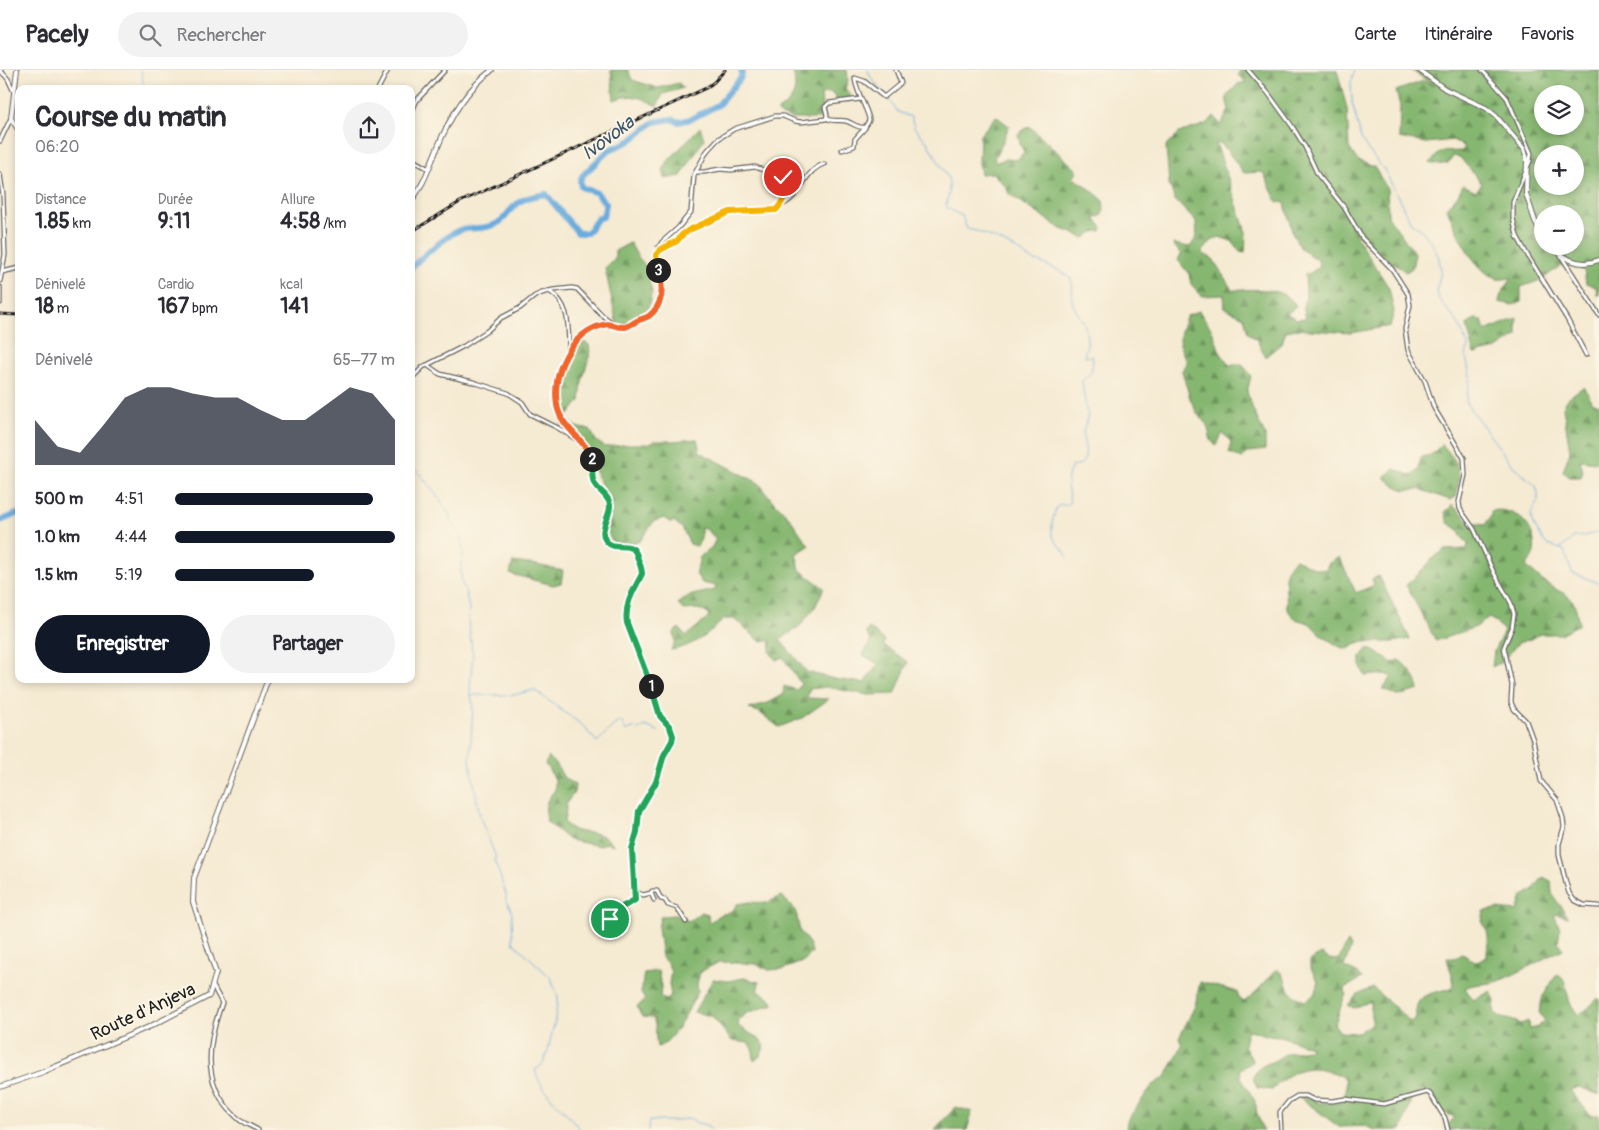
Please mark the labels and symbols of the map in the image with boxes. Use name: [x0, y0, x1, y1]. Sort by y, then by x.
water label: Ivovoka: [577, 110, 640, 166]
pin: [762, 156, 804, 198]
pin: 3: [646, 258, 670, 282]
pin: 2: [580, 446, 604, 472]
pin: 1: [638, 674, 664, 698]
pin: [589, 898, 631, 940]
street label: Route d'Anjeva: [87, 978, 199, 1046]

